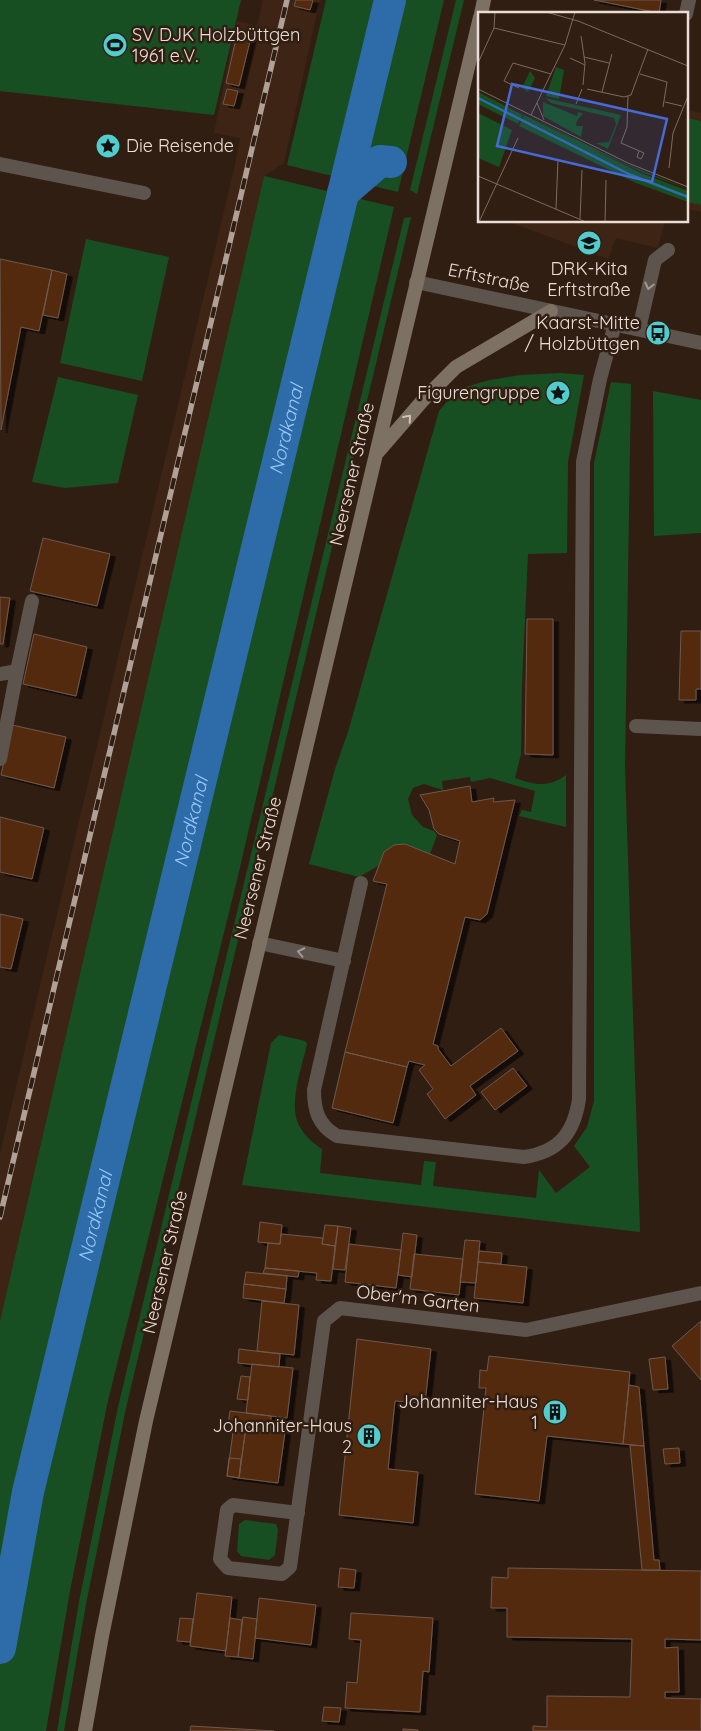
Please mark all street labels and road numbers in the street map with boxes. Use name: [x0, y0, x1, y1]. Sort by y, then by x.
street label: Erftstraße: [446, 258, 532, 297]
street label: Neersener Straße: [324, 400, 379, 548]
street label: Neersener Straße: [229, 794, 286, 942]
street label: Neersener Straße: [137, 1188, 192, 1336]
street label: Ober'm Garten: [355, 1280, 481, 1317]

